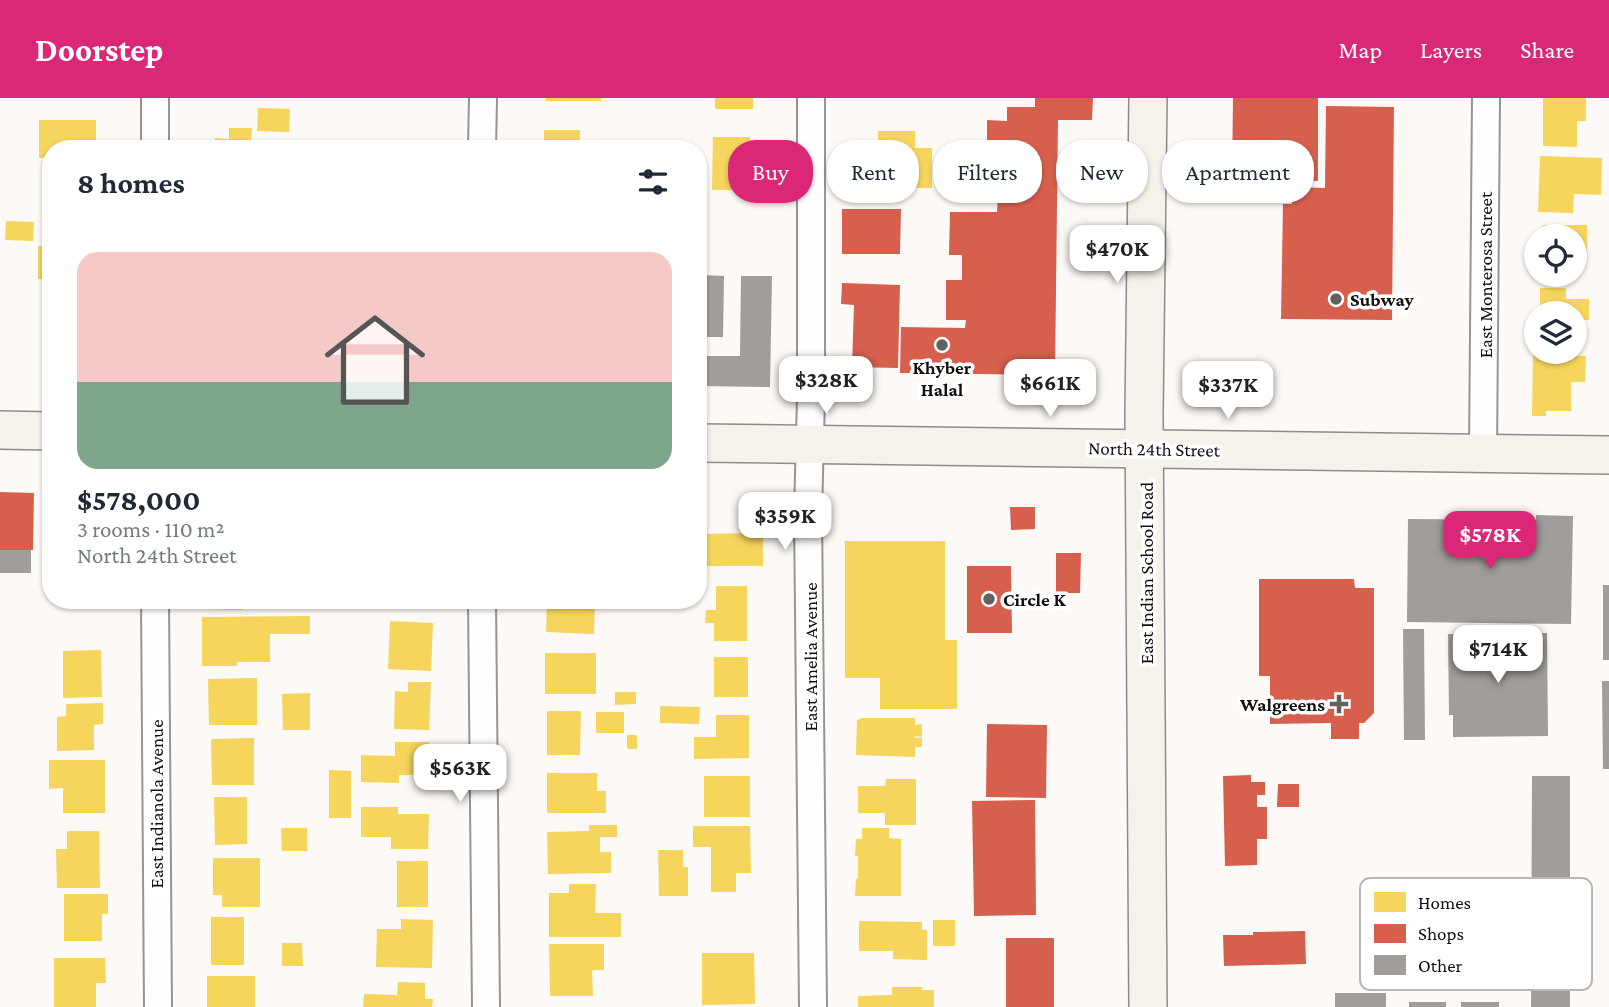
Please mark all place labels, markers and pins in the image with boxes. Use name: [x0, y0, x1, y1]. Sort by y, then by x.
pin: $470K: [1068, 226, 1166, 285]
place label: Subway: [1350, 289, 1415, 310]
marker: Subway: [1328, 291, 1344, 307]
marker: Khyber Halal: [934, 337, 950, 353]
pin: $328K: [777, 356, 875, 416]
place label: Khyber Halal: [913, 357, 972, 400]
pin: $661K: [1001, 360, 1099, 419]
pin: $337K: [1179, 362, 1277, 421]
pin: $359K: [736, 492, 834, 552]
pin: $578K: [1441, 512, 1539, 571]
place label: Circle K: [1003, 589, 1067, 610]
marker: Circle K: [981, 591, 997, 607]
pin: $714K: [1449, 626, 1547, 685]
place label: Walgreens: [1239, 694, 1325, 715]
marker: Walgreens: [1331, 696, 1347, 712]
pin: $563K: [411, 744, 509, 804]

